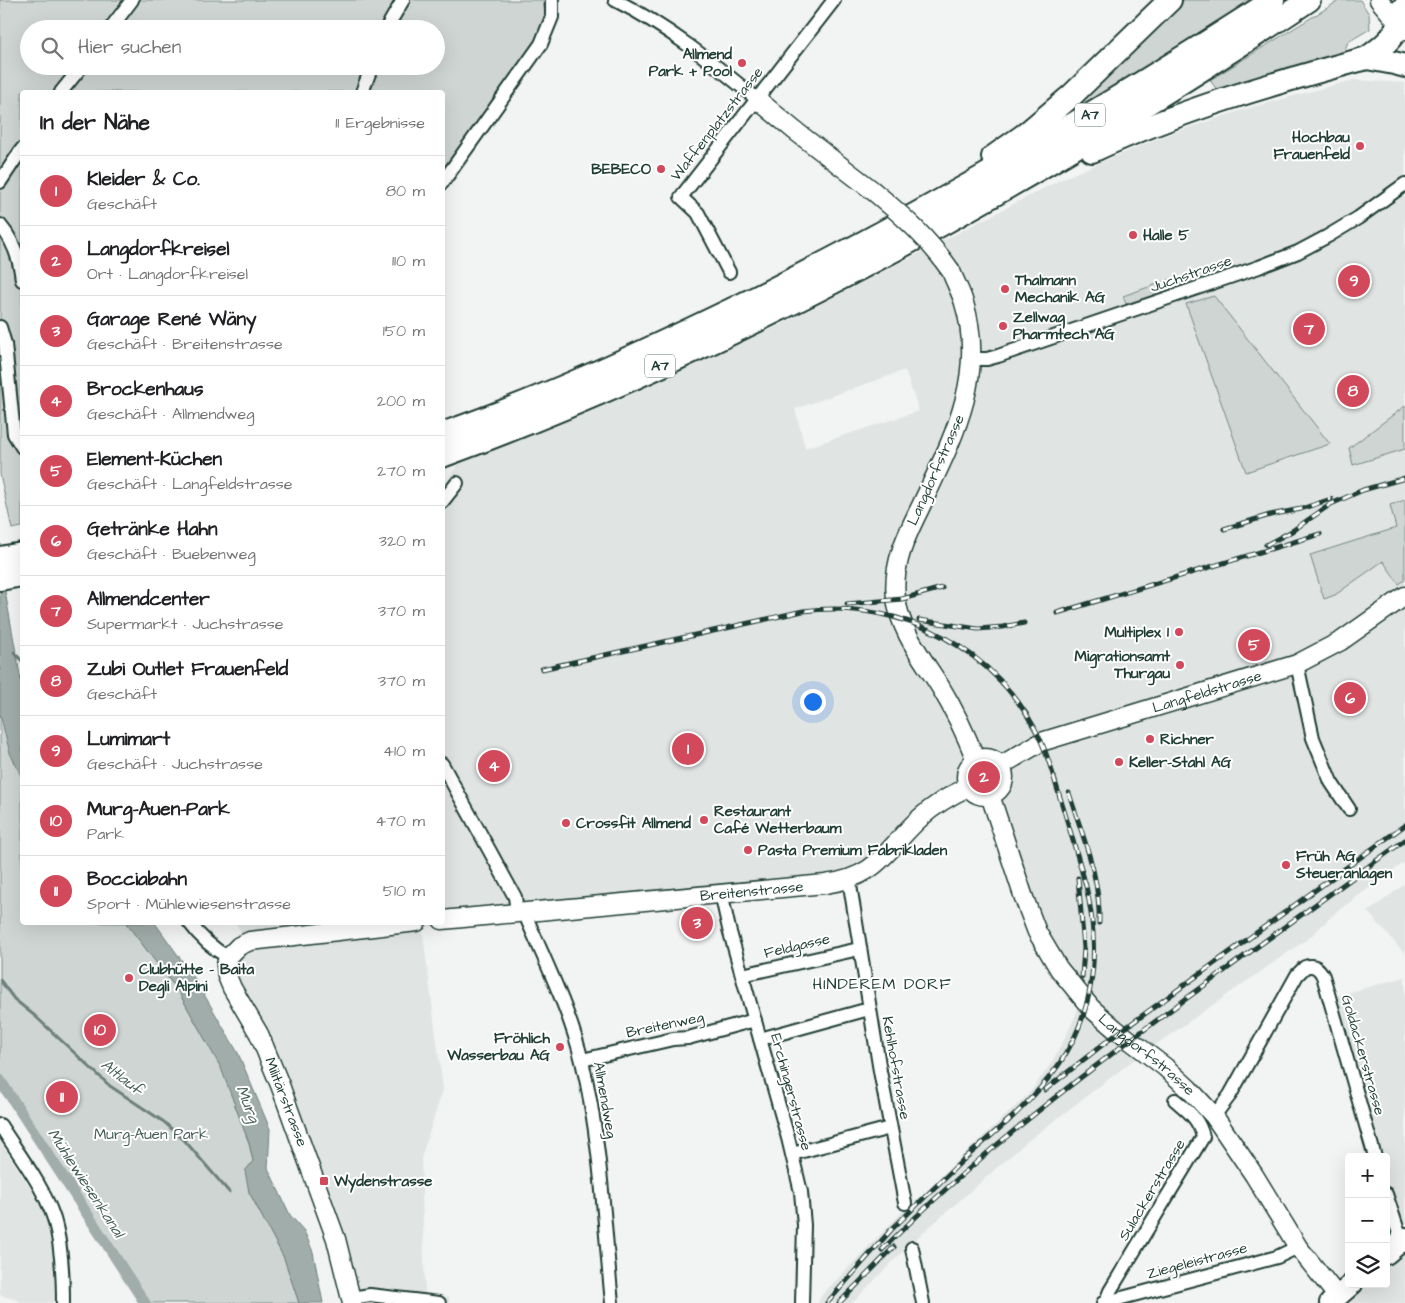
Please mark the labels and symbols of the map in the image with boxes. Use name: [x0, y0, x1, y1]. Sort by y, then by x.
place label: Allmend Park + Pool: [649, 44, 733, 82]
marker: Allmend Park + Pool: [736, 57, 748, 69]
street label: Waffenplatzstrasse: [666, 62, 768, 186]
road number: A7: [1075, 104, 1105, 126]
place label: Hochbau Frauenfeld: [1273, 127, 1350, 165]
marker: Hochbau Frauenfeld: [1354, 140, 1366, 152]
place label: BEBECO: [591, 159, 651, 180]
marker: BEBECO: [655, 163, 667, 175]
place label: Halle 5: [1143, 225, 1190, 246]
marker: Halle 5: [1127, 229, 1139, 241]
street label: Juchstrasse: [1147, 250, 1235, 298]
pin: 9: [1338, 262, 1370, 300]
place label: Thalmann Mechanik AG: [1014, 270, 1106, 308]
marker: Thalmann Mechanik AG: [999, 283, 1011, 295]
place label: Zellwag Pharmtech AG: [1013, 307, 1115, 345]
pin: 7: [1293, 310, 1325, 348]
marker: Zellwag Pharmtech AG: [997, 320, 1009, 332]
road number: A7: [645, 354, 675, 378]
pin: 8: [1337, 372, 1369, 410]
street label: Langdorfstrasse: [902, 411, 971, 529]
place label: Multiplex 1: [1104, 622, 1169, 643]
marker: Multiplex 1: [1173, 626, 1185, 638]
pin: 5: [1238, 626, 1270, 664]
place label: Migrationsamt Thurgau: [1075, 646, 1171, 686]
marker: Migrationsamt Thurgau: [1174, 659, 1186, 671]
street label: Langfeldstrasse: [1150, 665, 1264, 718]
pin: 6: [1334, 679, 1366, 717]
your location: [800, 689, 826, 715]
place label: Richner: [1160, 729, 1214, 750]
pin: 1: [672, 730, 704, 768]
marker: Richner: [1144, 733, 1156, 745]
pin: 4: [478, 747, 510, 785]
place label: Keller-Stahl AG: [1129, 752, 1232, 773]
marker: Keller-Stahl AG: [1113, 756, 1125, 768]
pin: 2: [968, 758, 1000, 796]
place label: Restaurant Café Wetterbaum: [714, 801, 842, 839]
place label: Crossfit Allmend: [576, 813, 691, 834]
marker: Restaurant Café Wetterbaum: [698, 814, 710, 826]
marker: Crossfit Allmend: [560, 817, 572, 829]
place label: Pasta Premium Fabrikladen: [758, 840, 948, 861]
marker: Pasta Premium Fabrikladen: [742, 844, 754, 856]
place label: Früh AG Steueranlagen: [1295, 846, 1393, 886]
marker: Früh AG Steueranlagen: [1280, 859, 1292, 871]
street label: Breitenstrasse: [699, 876, 804, 906]
pin: 3: [681, 904, 713, 942]
street label: Feldgasse: [762, 928, 832, 965]
place label: Clubhütte - Baita Degli Alpini: [139, 959, 255, 999]
marker: Clubhütte - Baita Degli Alpini: [123, 972, 135, 984]
district label: HINDEREM DORF: [812, 973, 952, 995]
street label: Goldackerstrasse: [1336, 992, 1390, 1118]
street label: Breitenweg: [624, 1006, 706, 1044]
street label: Langdorfstrasse: [1094, 1009, 1200, 1100]
pin: 10: [84, 1011, 116, 1049]
street label: Kehlhofstrasse: [877, 1015, 915, 1121]
place label: Fröhlich Wasserbau AG: [446, 1028, 551, 1066]
street label: Erchingerstrasse: [764, 1031, 817, 1153]
marker: Fröhlich Wasserbau AG: [554, 1041, 566, 1053]
water label: Altlauf: [97, 1054, 149, 1102]
street label: Militärstrasse: [259, 1054, 313, 1150]
street label: Allmendweg: [587, 1060, 622, 1140]
pin: 11: [46, 1078, 78, 1116]
water label: Murg: [230, 1082, 266, 1128]
water label: Mühlewiesenkanal: [43, 1124, 131, 1244]
park label: Murg-Auen Park: [94, 1124, 208, 1146]
street label: Sulackerstrasse: [1113, 1135, 1191, 1245]
place label: Wydenstrasse: [333, 1171, 432, 1193]
marker: Wydenstrasse: [318, 1175, 330, 1187]
street label: Ziegeleistrasse: [1144, 1237, 1250, 1285]

